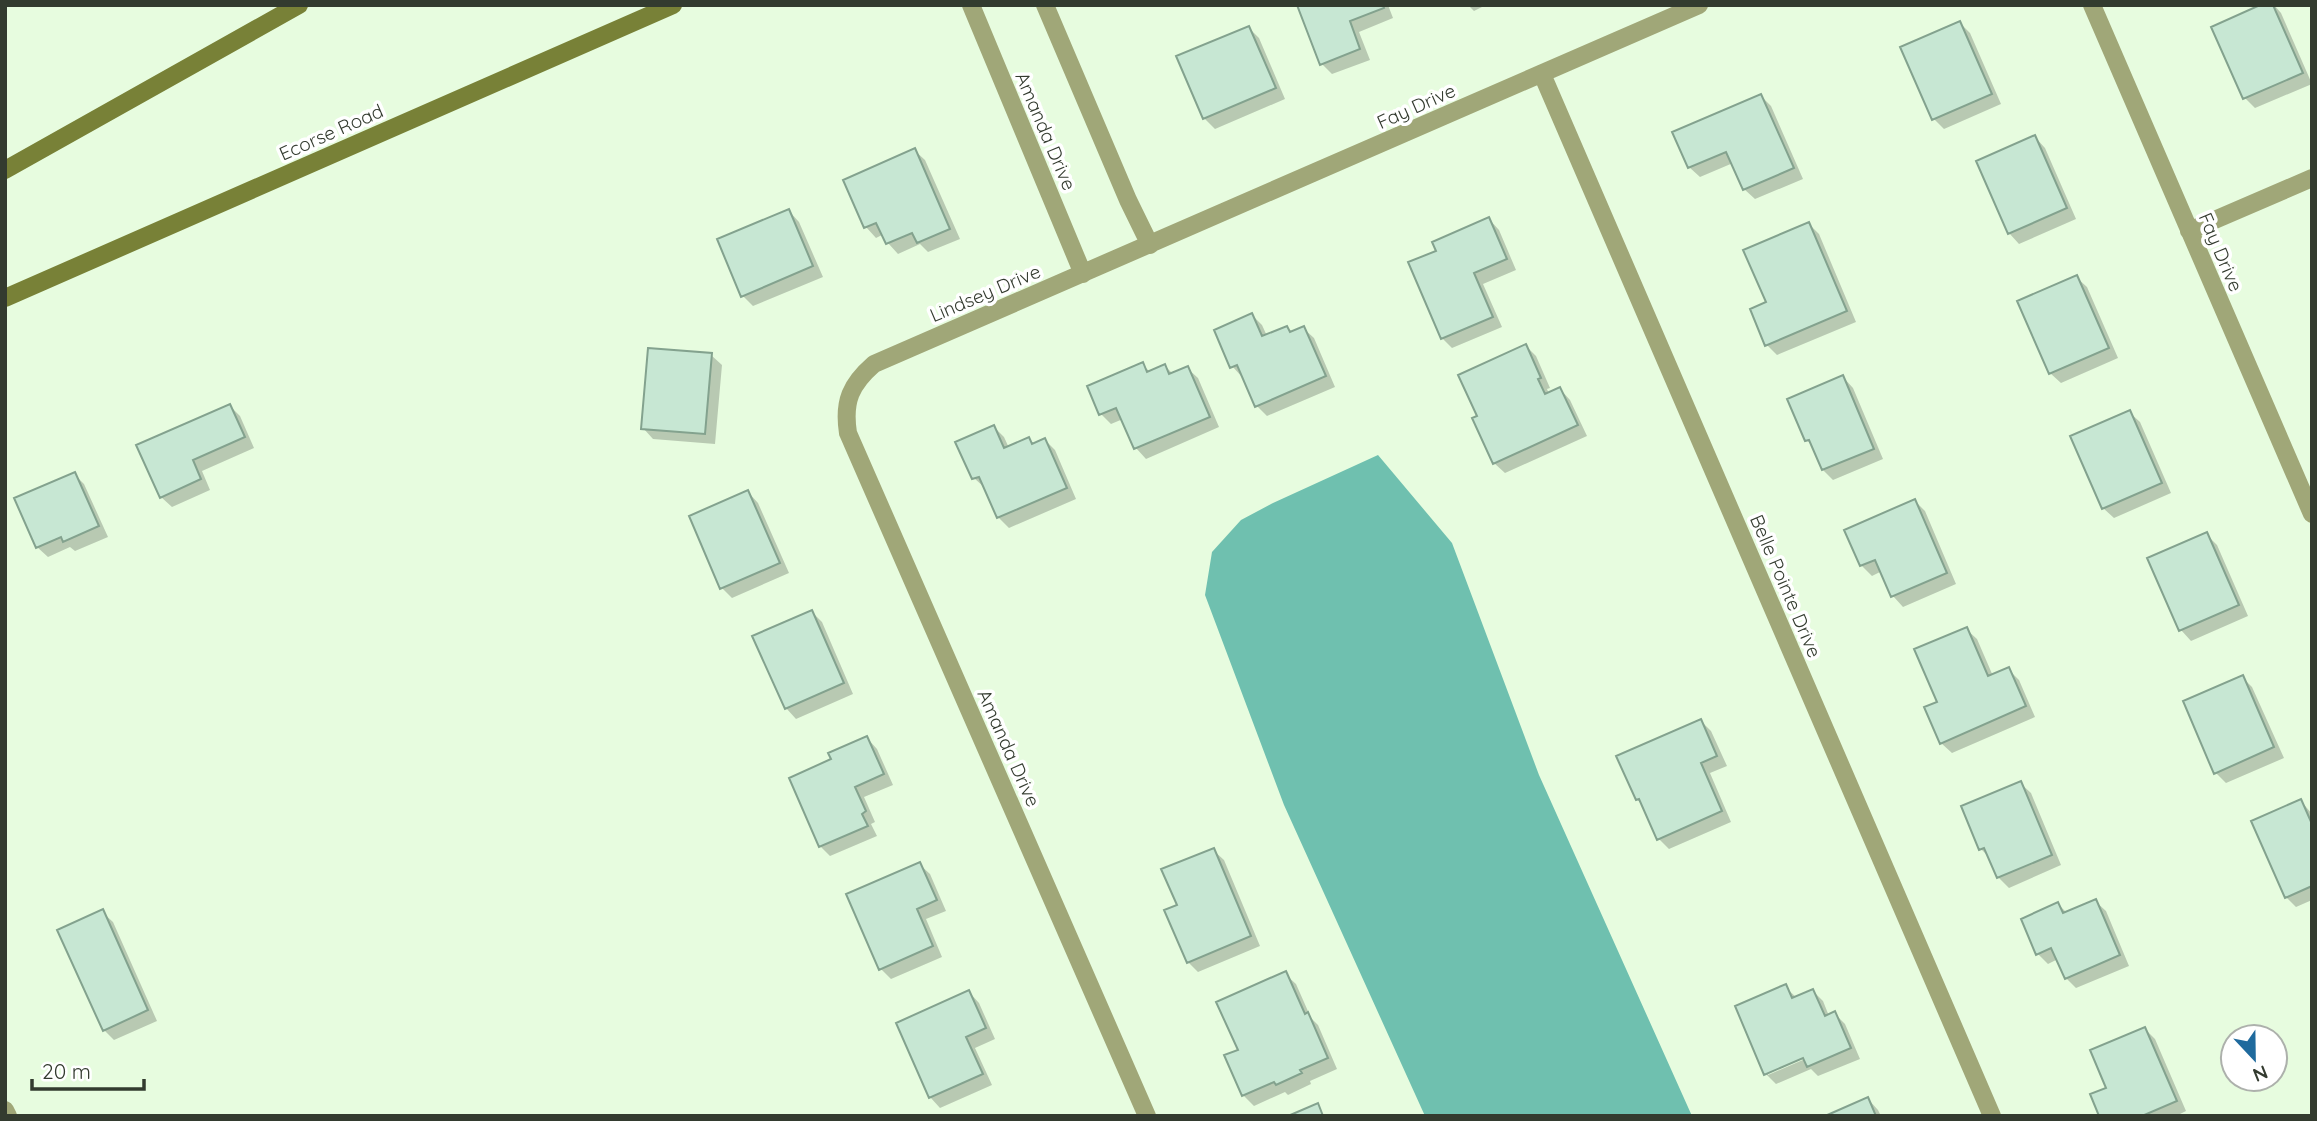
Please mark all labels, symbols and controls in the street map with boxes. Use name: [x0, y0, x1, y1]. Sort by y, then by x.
street label: Amanda Drive: [1010, 68, 1082, 194]
street label: Fay Drive: [1373, 78, 1459, 134]
street label: Ecorse Road: [275, 98, 387, 166]
street label: Fay Drive: [2194, 209, 2248, 295]
street label: Lindsey Drive: [926, 259, 1044, 327]
street label: Belle Pointe Drive: [1745, 511, 1827, 661]
street label: Amanda Drive: [972, 686, 1046, 810]
north arrow: [2219, 1023, 2289, 1093]
scale bar: [32, 1048, 144, 1092]
text: 20 m: [42, 1058, 91, 1084]
text: N: [2249, 1060, 2271, 1088]

